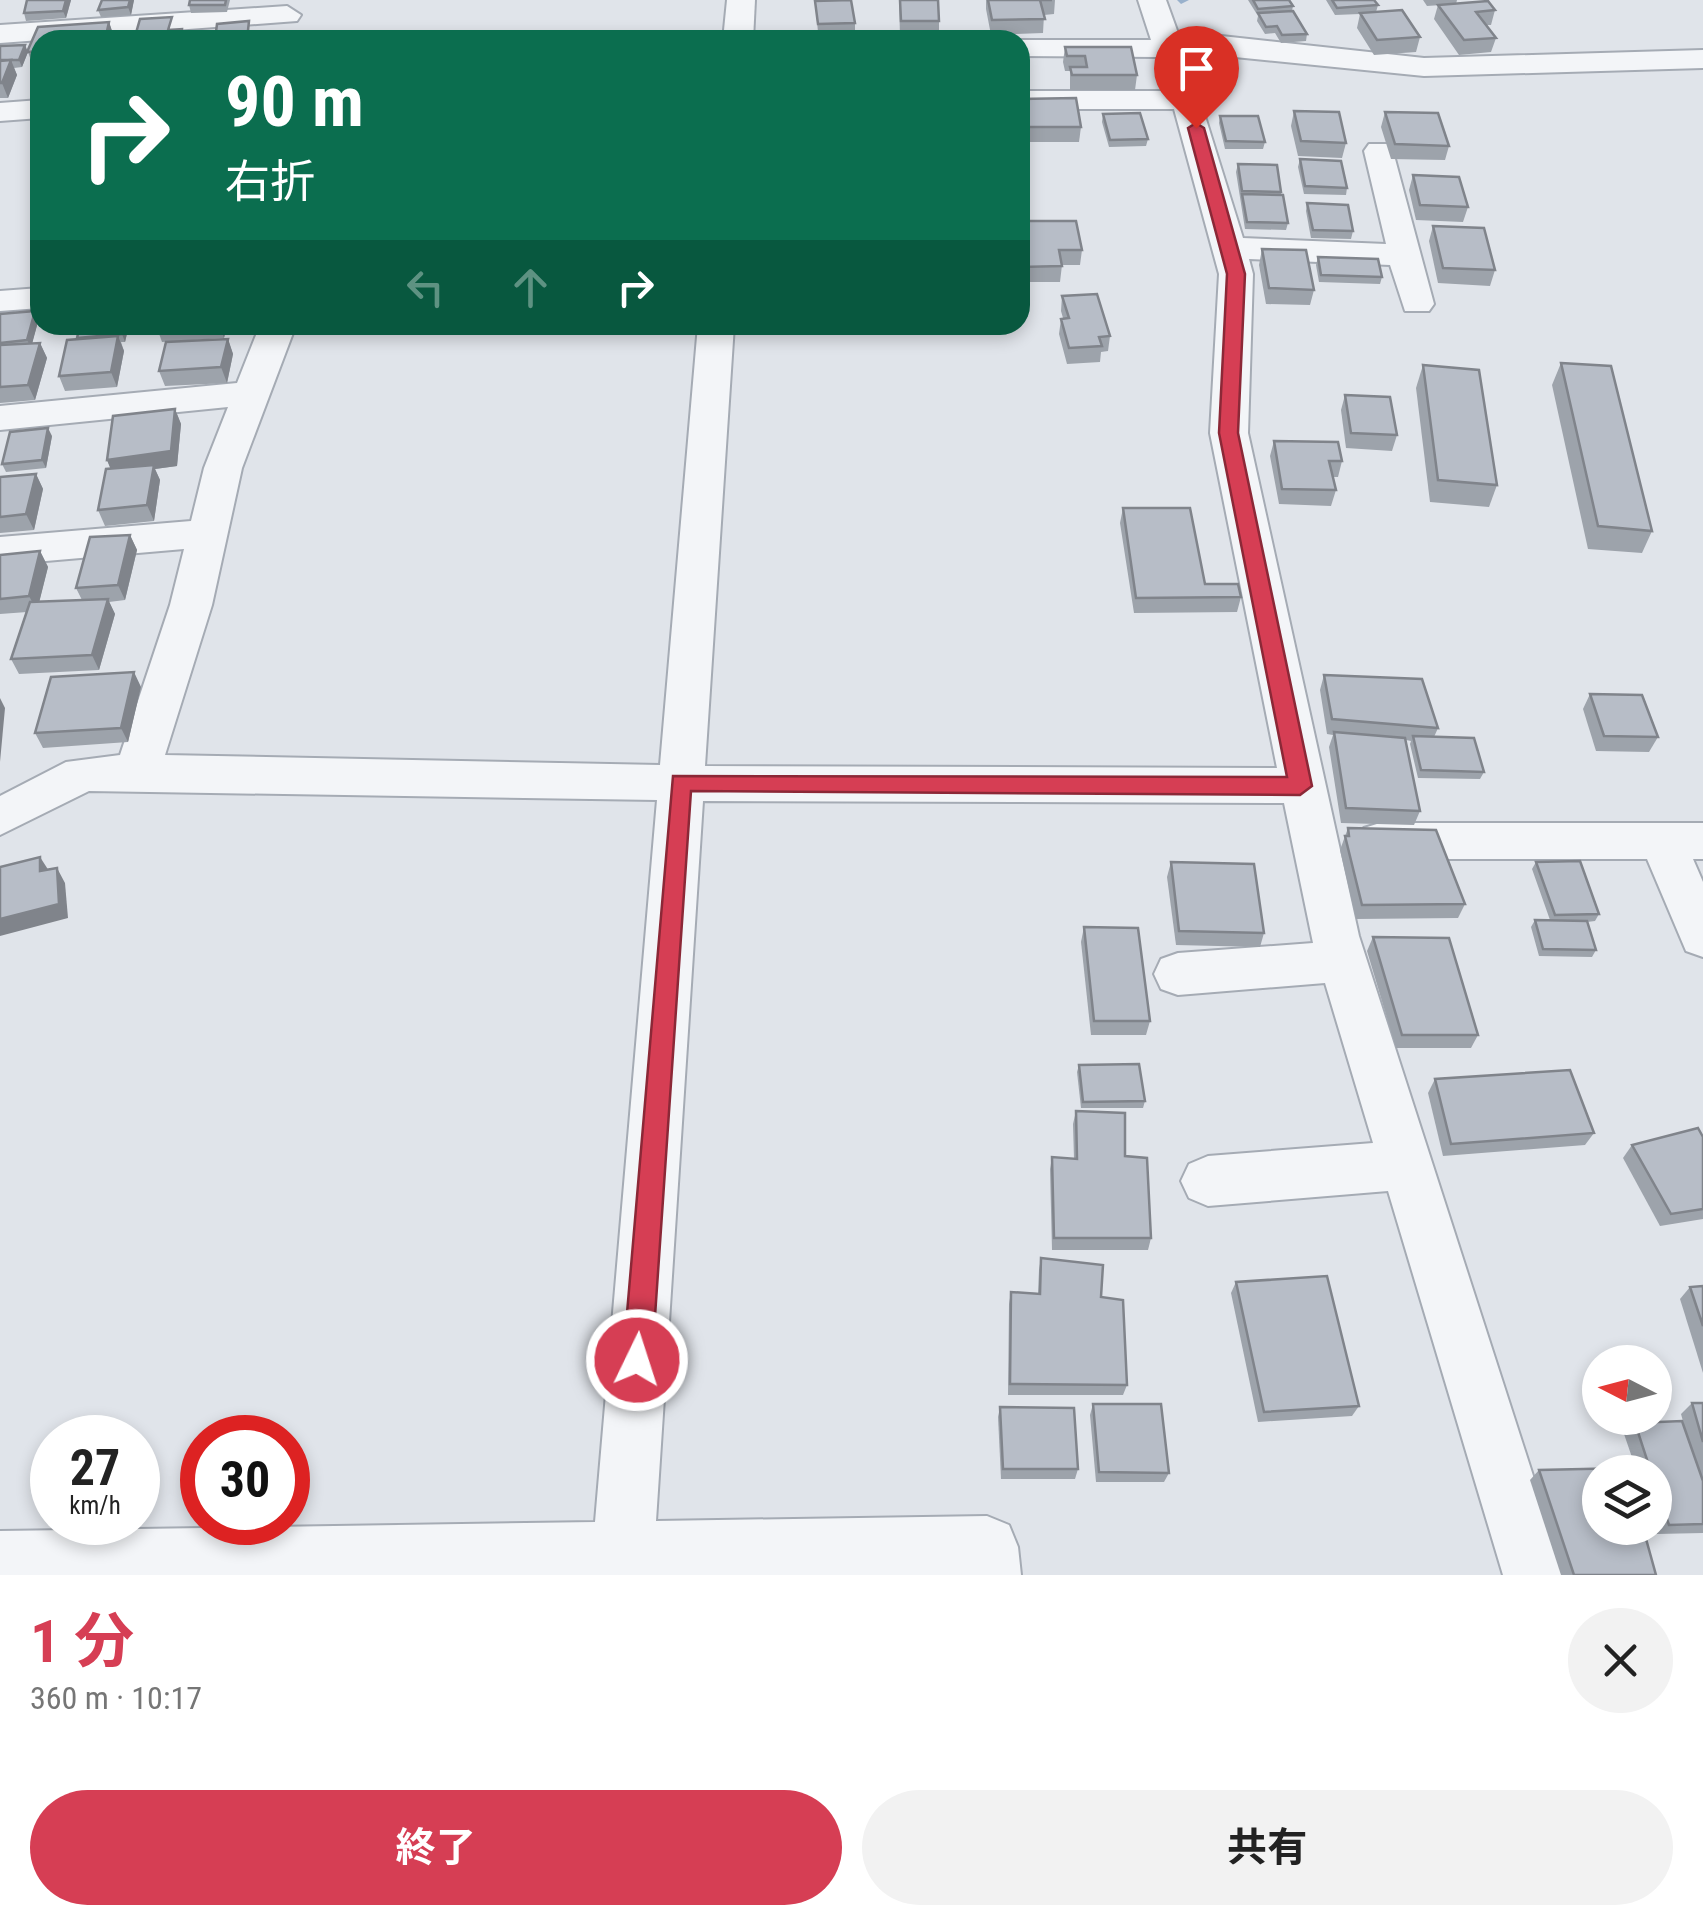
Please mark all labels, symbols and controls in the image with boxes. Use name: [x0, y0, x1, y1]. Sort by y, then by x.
pin: [1154, 26, 1239, 129]
icon: arrive: [1169, 41, 1224, 96]
text: 90 m: [225, 61, 364, 143]
icon: right: [60, 70, 190, 200]
text: 右折: [225, 155, 315, 208]
icon: left: [398, 260, 453, 315]
icon: ahead: [503, 260, 558, 315]
icon: right: [608, 260, 663, 315]
position arrow: [585, 1308, 689, 1412]
north arrow: [1582, 1345, 1672, 1435]
map controls: [1582, 1345, 1672, 1545]
speed limit sign: 30: [180, 1415, 310, 1545]
text: 27: [70, 1439, 120, 1497]
button: layers: [1582, 1455, 1672, 1545]
text: km/h: [69, 1491, 121, 1520]
text: 1 分: [30, 1606, 134, 1677]
button: close: [1568, 1608, 1673, 1713]
text: 360 m · 10:17: [30, 1679, 202, 1717]
button: 終了: [30, 1790, 842, 1905]
button: 共有: [862, 1790, 1673, 1905]

